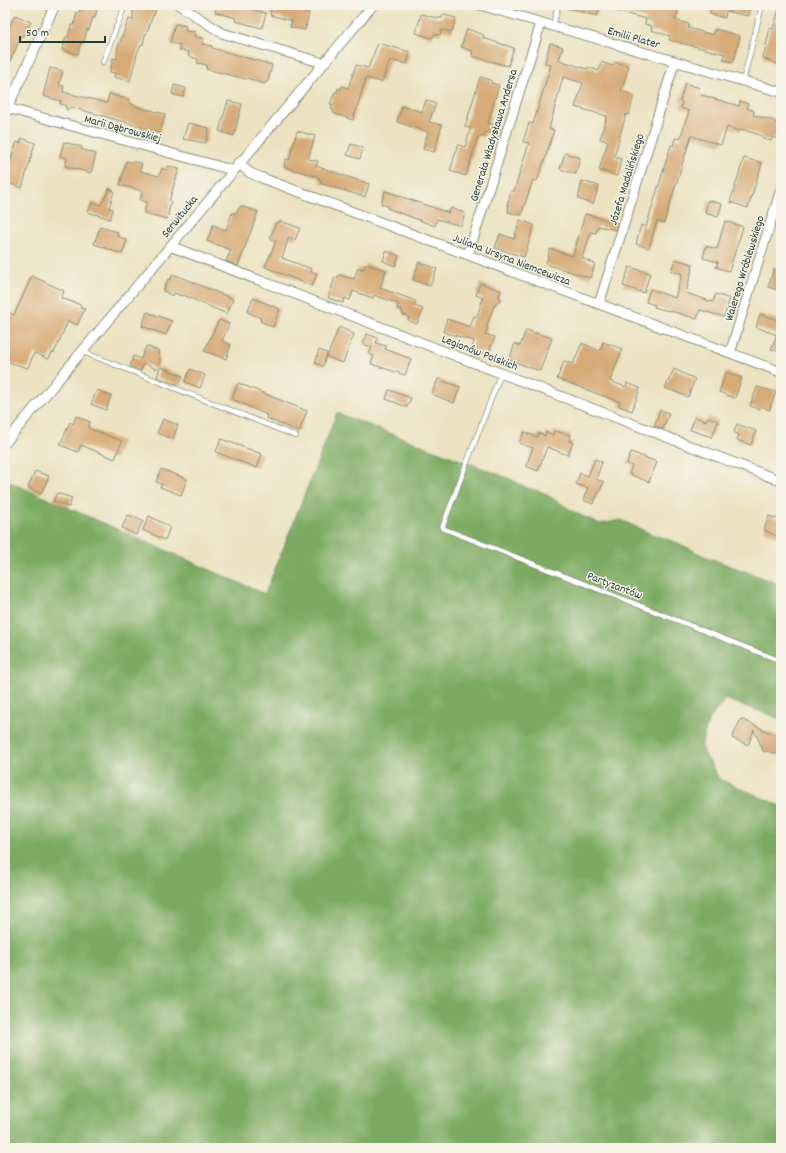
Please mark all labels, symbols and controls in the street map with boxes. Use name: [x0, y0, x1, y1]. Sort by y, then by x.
scale bar: [20, 18, 105, 44]
street label: Emilii Plater: [605, 23, 662, 54]
text: 50 m: [26, 25, 49, 42]
street label: Generała Władysława Andersa: [466, 67, 523, 204]
street label: Marii Dąbrowskiej: [82, 111, 163, 148]
street label: Józefa Madalińskiego: [605, 132, 649, 227]
street label: Serwitucka: [158, 192, 203, 242]
street label: Walerego Wróblewskiego: [721, 214, 770, 323]
street label: Juliana Ursyna Niemcewicza: [450, 230, 573, 291]
street label: Legionów Polskich: [439, 331, 520, 376]
street label: Partyzantów: [584, 568, 645, 605]

